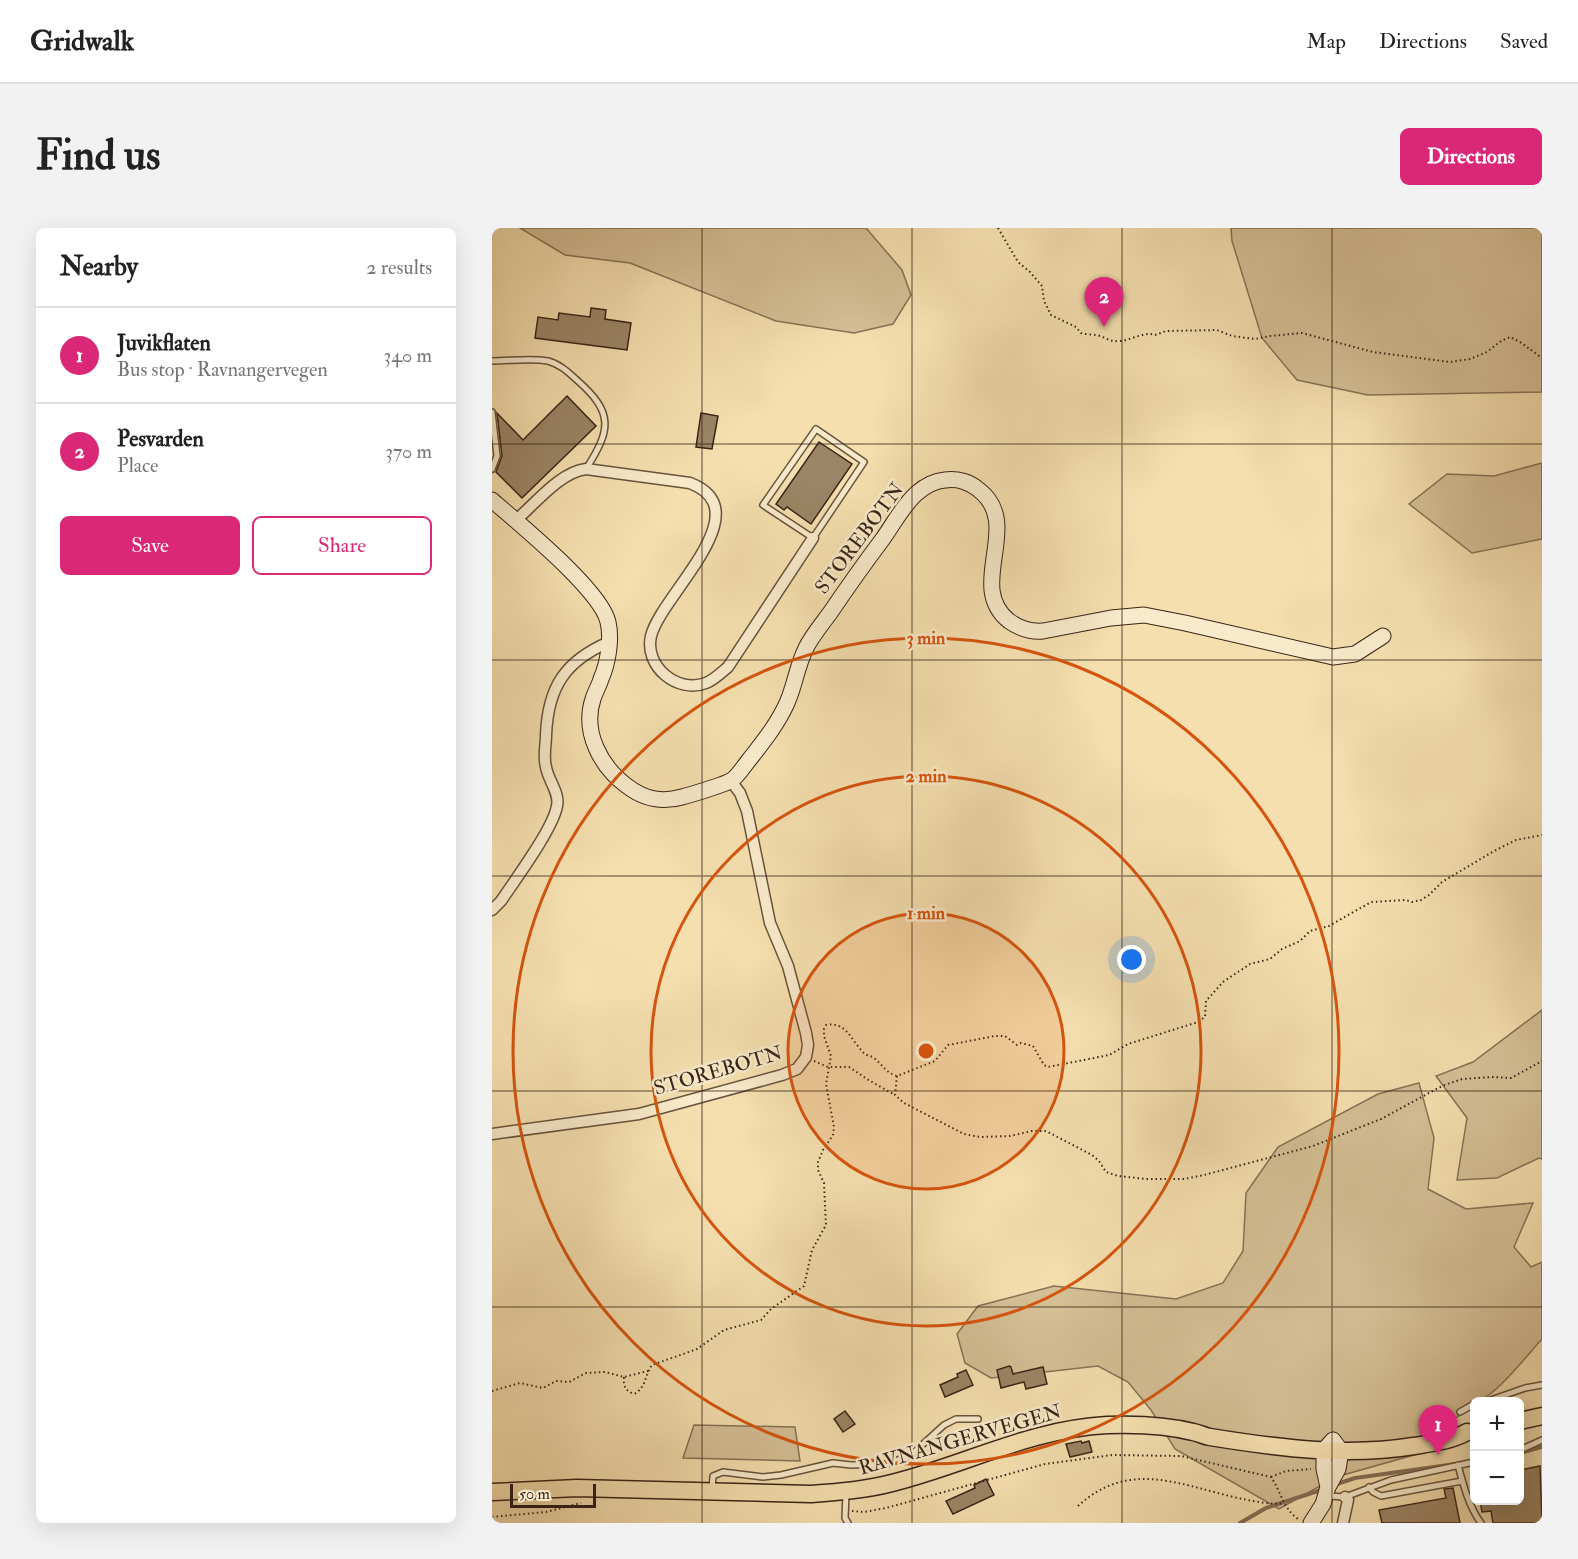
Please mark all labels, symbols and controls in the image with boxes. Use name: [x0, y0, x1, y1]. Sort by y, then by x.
text: Gridwalk: [30, 24, 134, 59]
text: Map: [1306, 28, 1346, 55]
text: Directions: [1379, 28, 1467, 55]
text: Saved: [1500, 28, 1548, 55]
button: Directions: [1400, 128, 1542, 185]
text: Find us: [36, 130, 160, 182]
text: Nearby: [60, 251, 138, 283]
text: 2 results: [366, 255, 432, 280]
pin: 2: [1084, 278, 1124, 327]
text: Juvikflaten: [117, 329, 211, 357]
text: 1: [76, 343, 83, 368]
text: 340 m: [384, 343, 432, 368]
text: Bus stop · Ravnangervegen: [117, 357, 328, 382]
text: Pesvarden: [117, 425, 204, 453]
text: 2: [74, 439, 85, 464]
text: 370 m: [385, 439, 432, 464]
text: Place: [117, 453, 158, 478]
street label: STOREBOTN: [809, 478, 909, 599]
button: Save: [60, 516, 240, 575]
button: Share: [252, 516, 432, 575]
text: 3 min: [907, 627, 946, 650]
text: 2 min: [906, 765, 947, 788]
text: 1 min: [907, 902, 946, 925]
your location: [1117, 945, 1146, 974]
street label: STOREBOTN: [651, 1040, 786, 1101]
centre of rings: [916, 1041, 936, 1061]
map controls: [1470, 1397, 1524, 1505]
button: +: [1470, 1397, 1524, 1451]
street label: RAVNANGERVEGEN: [856, 1399, 1065, 1480]
pin: 1: [1418, 1406, 1458, 1455]
button: −: [1470, 1451, 1524, 1505]
scale bar: [510, 1481, 596, 1508]
text: 50 m: [519, 1484, 550, 1504]

